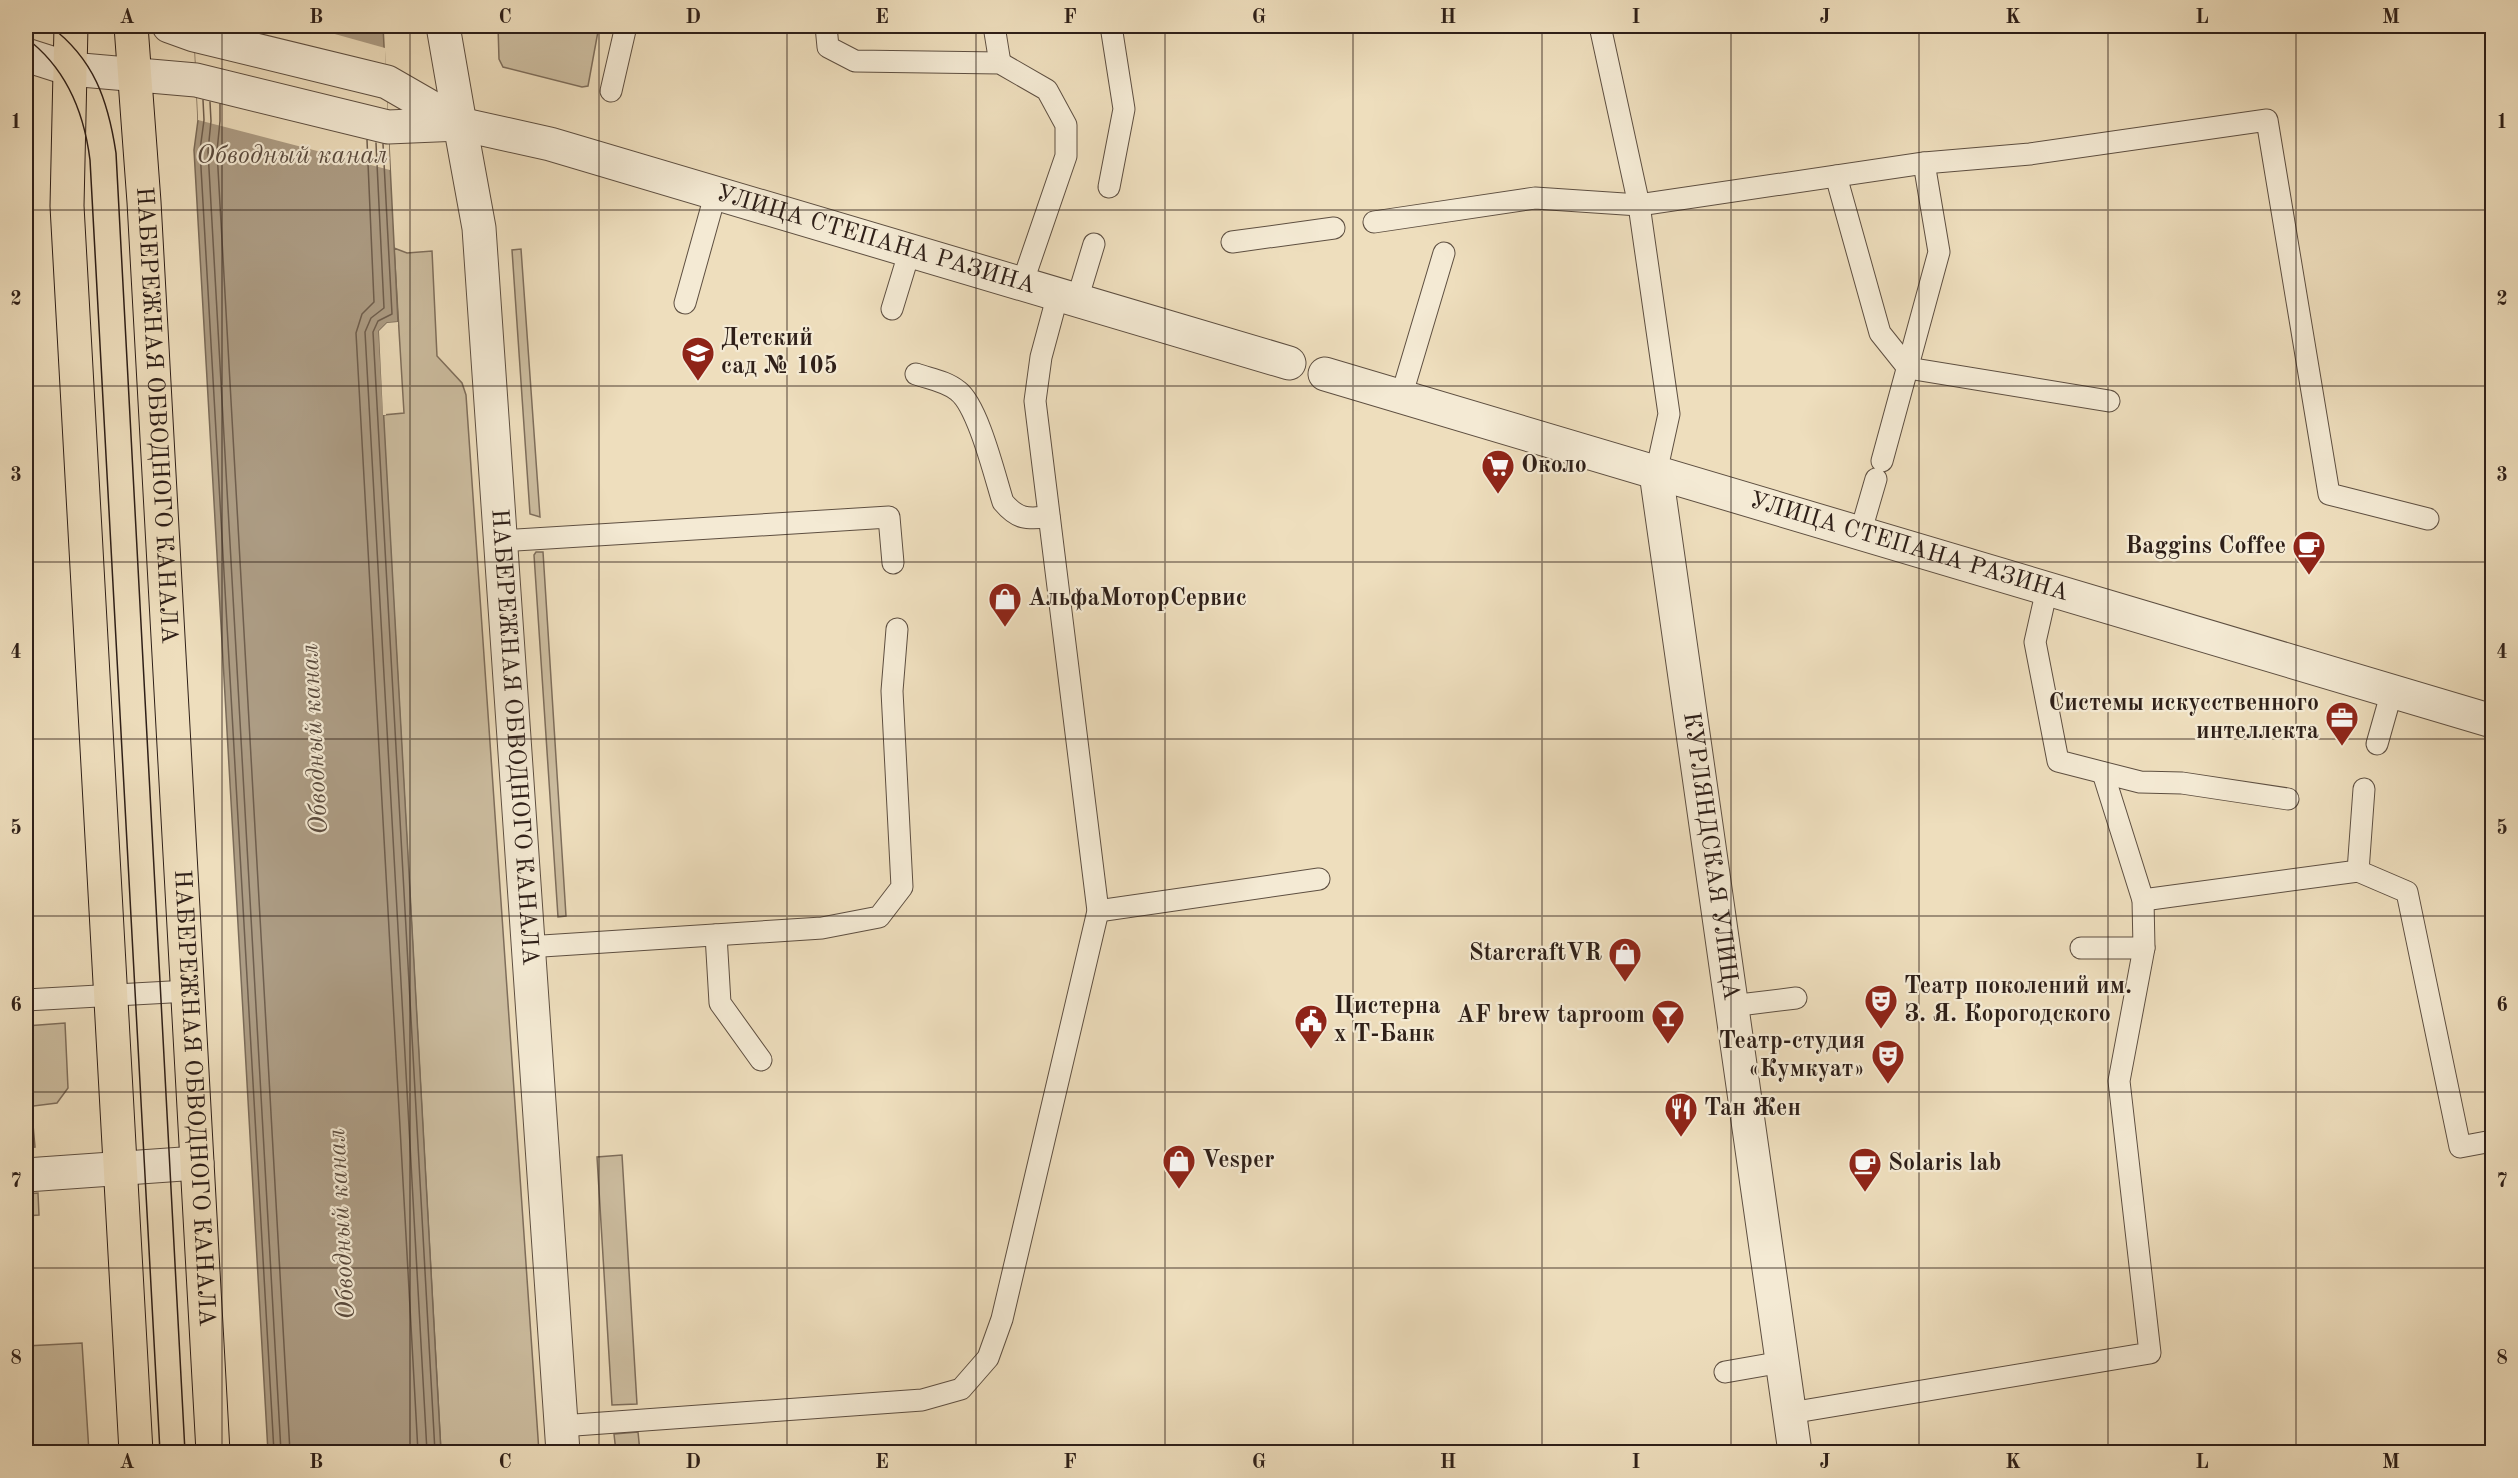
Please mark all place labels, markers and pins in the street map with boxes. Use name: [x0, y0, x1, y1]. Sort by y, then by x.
place label: Детский сад № 105: [721, 327, 838, 379]
school or university icon: Детский сад № 105: [680, 335, 716, 382]
supermarket icon: Около: [1480, 448, 1516, 495]
place label: Около: [1521, 454, 1587, 478]
cafe icon: Baggins Coffee: [2291, 529, 2327, 576]
place label: Baggins Coffee: [2125, 535, 2286, 559]
shop icon: АльфаМоторСервис: [987, 581, 1023, 628]
place label: АльфаМоторСервис: [1028, 587, 1247, 611]
place label: Системы искусственного интеллекта: [2048, 692, 2319, 744]
office icon: Системы искусственного интеллекта: [2324, 700, 2360, 747]
shop icon: StarcraftVR: [1607, 936, 1643, 983]
place label: StarcraftVR: [1469, 942, 1602, 966]
place label: Театр поколений им. З. Я. Корогодского: [1904, 975, 2132, 1027]
theatre icon: Театр поколений им. З. Я. Корогодского: [1863, 983, 1899, 1030]
place label: Цистерна х Т-Банк: [1334, 995, 1441, 1047]
bar icon: AF brew taproom: [1650, 998, 1686, 1045]
public building icon: Цистерна х Т-Банк: [1293, 1003, 1329, 1050]
place label: AF brew taproom: [1457, 1004, 1645, 1028]
place label: Театр-студия «Кумкуат»: [1719, 1030, 1865, 1082]
theatre icon: Театр-студия «Кумкуат»: [1870, 1038, 1906, 1085]
restaurant icon: Тан Жен: [1663, 1091, 1699, 1138]
place label: Тан Жен: [1704, 1097, 1801, 1121]
shop icon: Vesper: [1161, 1143, 1197, 1190]
cafe icon: Solaris lab: [1847, 1146, 1883, 1193]
place label: Vesper: [1202, 1149, 1275, 1173]
place label: Solaris lab: [1888, 1152, 2001, 1176]

